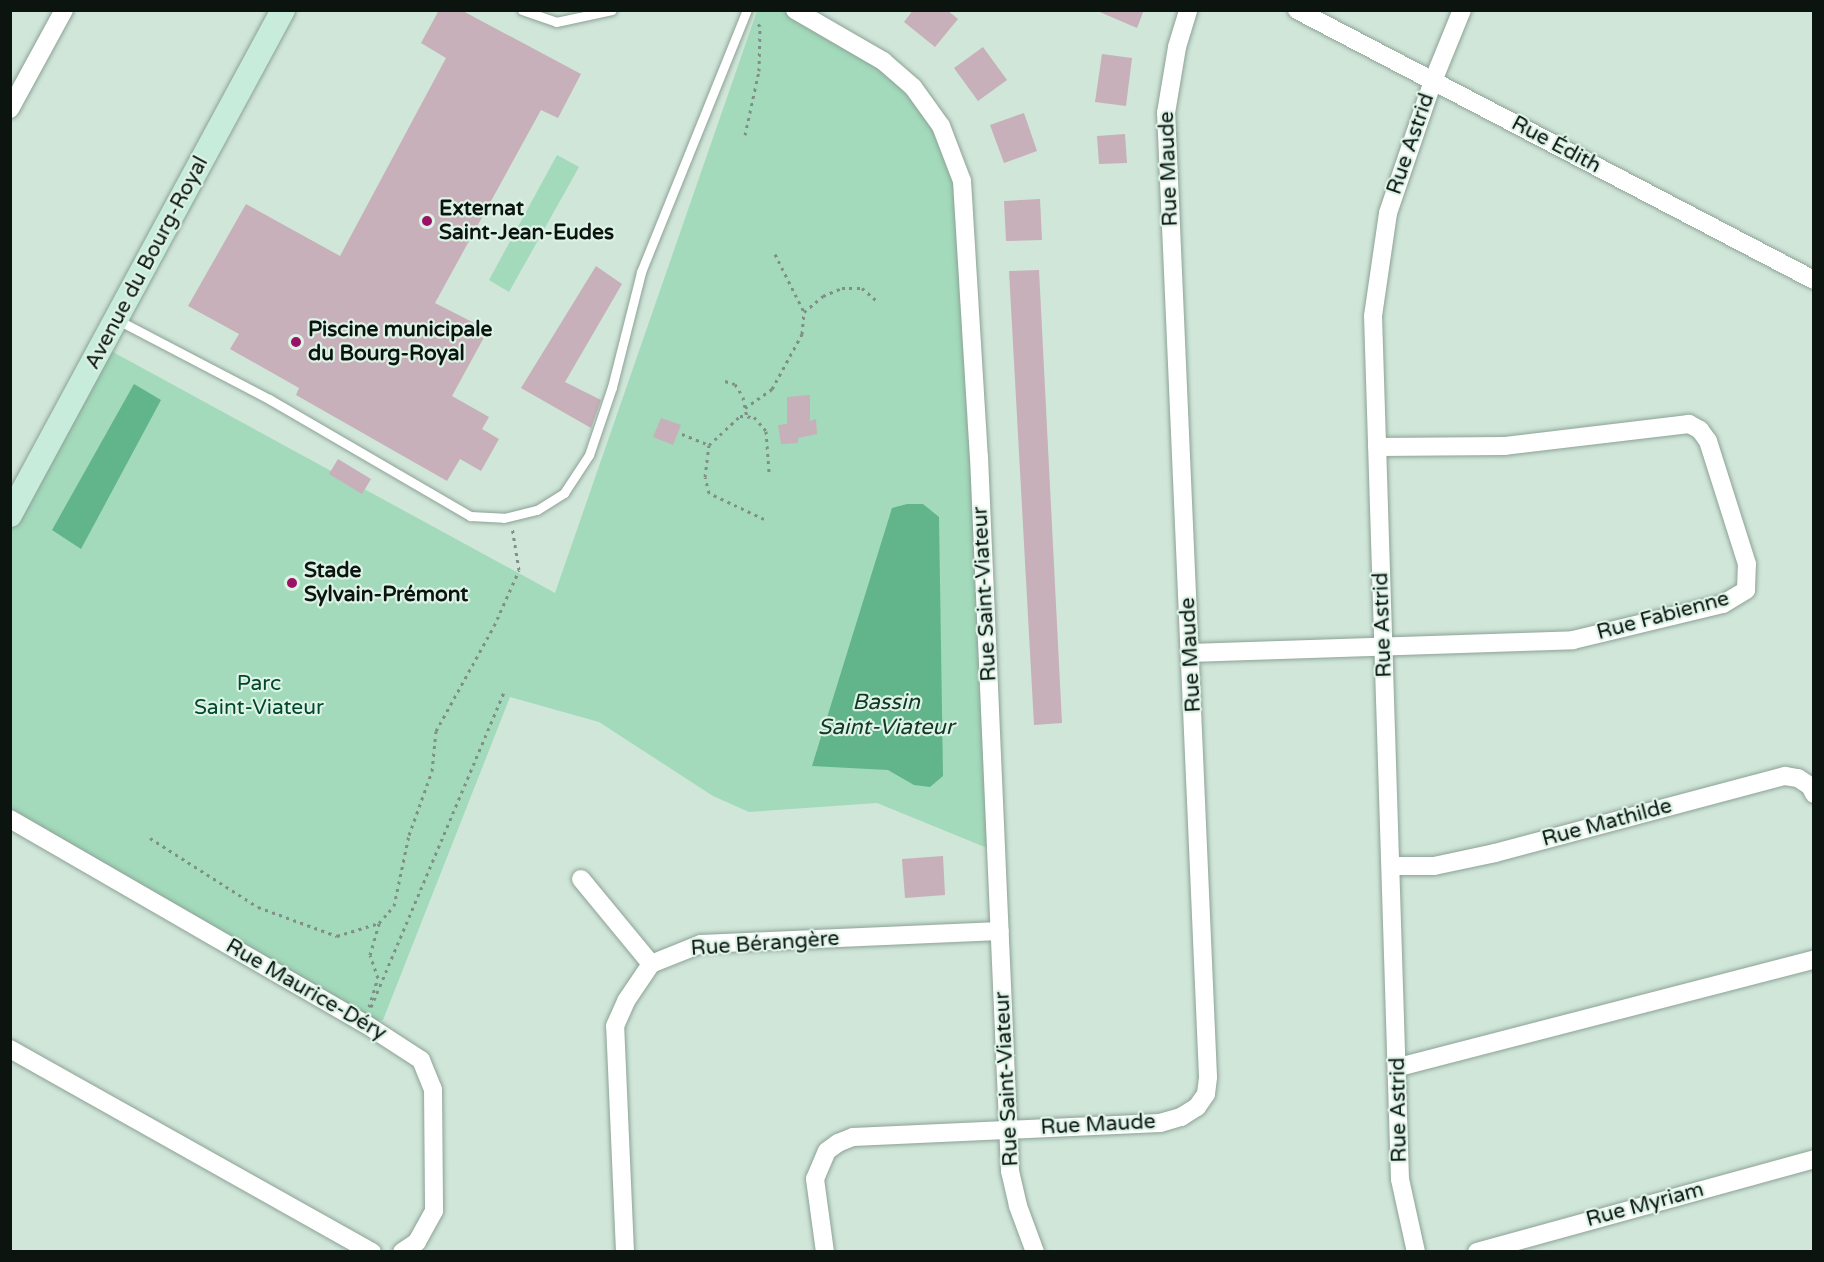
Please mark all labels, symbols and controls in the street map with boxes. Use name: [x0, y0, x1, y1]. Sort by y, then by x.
street label: Rue Astrid: [1382, 90, 1440, 198]
street label: Rue Maude: [1154, 111, 1184, 227]
street label: Rue Édith: [1507, 111, 1605, 179]
street label: Avenue du Bourg-Royal: [80, 152, 214, 374]
place label: Externat Saint-Jean-Eudes: [439, 196, 614, 246]
marker: Externat Saint-Jean-Eudes: [420, 214, 434, 228]
place label: Piscine municipale du Bourg-Royal: [308, 317, 492, 367]
marker: Piscine municipale du Bourg-Royal: [289, 335, 303, 349]
street label: Rue Saint-Viateur: [968, 506, 1002, 682]
place label: Stade Sylvain-Prémont: [304, 558, 468, 608]
street label: Rue Astrid: [1369, 572, 1397, 678]
marker: Stade Sylvain-Prémont: [285, 576, 299, 590]
street label: Rue Fabienne: [1594, 586, 1732, 646]
street label: Rue Maude: [1175, 597, 1207, 713]
park label: Parc Saint-Viateur: [194, 671, 324, 721]
water label: Bassin Saint-Viateur: [818, 689, 954, 740]
street label: Rue Mathilde: [1539, 794, 1675, 852]
street label: Rue Bérangère: [690, 926, 840, 962]
street label: Rue Maurice-Déry: [221, 934, 391, 1046]
street label: Rue Saint-Viateur: [990, 991, 1024, 1167]
street label: Rue Astrid: [1385, 1057, 1413, 1163]
street label: Rue Maude: [1040, 1109, 1156, 1141]
street label: Rue Myriam: [1583, 1177, 1707, 1233]

